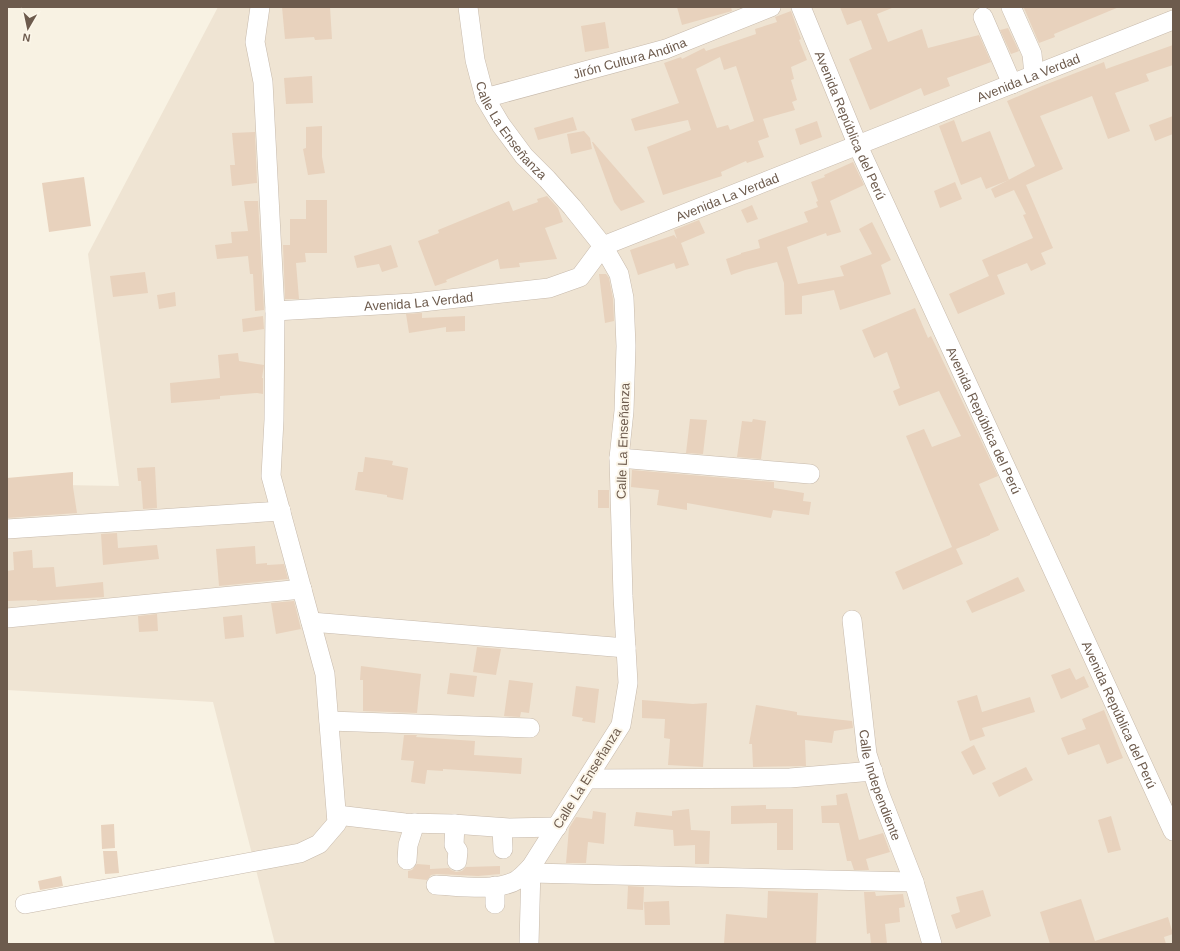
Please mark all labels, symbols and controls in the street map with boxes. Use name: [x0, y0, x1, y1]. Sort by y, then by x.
north arrow: [8, 8, 48, 48]
text: N: [22, 31, 31, 44]
street label: Jirón Cultura Andina: [571, 34, 689, 81]
street label: Avenida República del Perú: [812, 48, 889, 202]
street label: Avenida La Verdad: [974, 50, 1082, 105]
street label: Calle La Enseñanza: [473, 80, 551, 183]
street label: Avenida La Verdad: [673, 170, 781, 224]
street label: Avenida La Verdad: [364, 289, 474, 313]
street label: Avenida República del Perú: [944, 344, 1024, 496]
street label: Calle La Enseñanza: [613, 382, 633, 499]
street label: Avenida República del Perú: [1079, 639, 1160, 791]
street label: Calle La Enseñanza: [550, 724, 625, 831]
street label: Calle Independiente: [857, 729, 905, 842]

